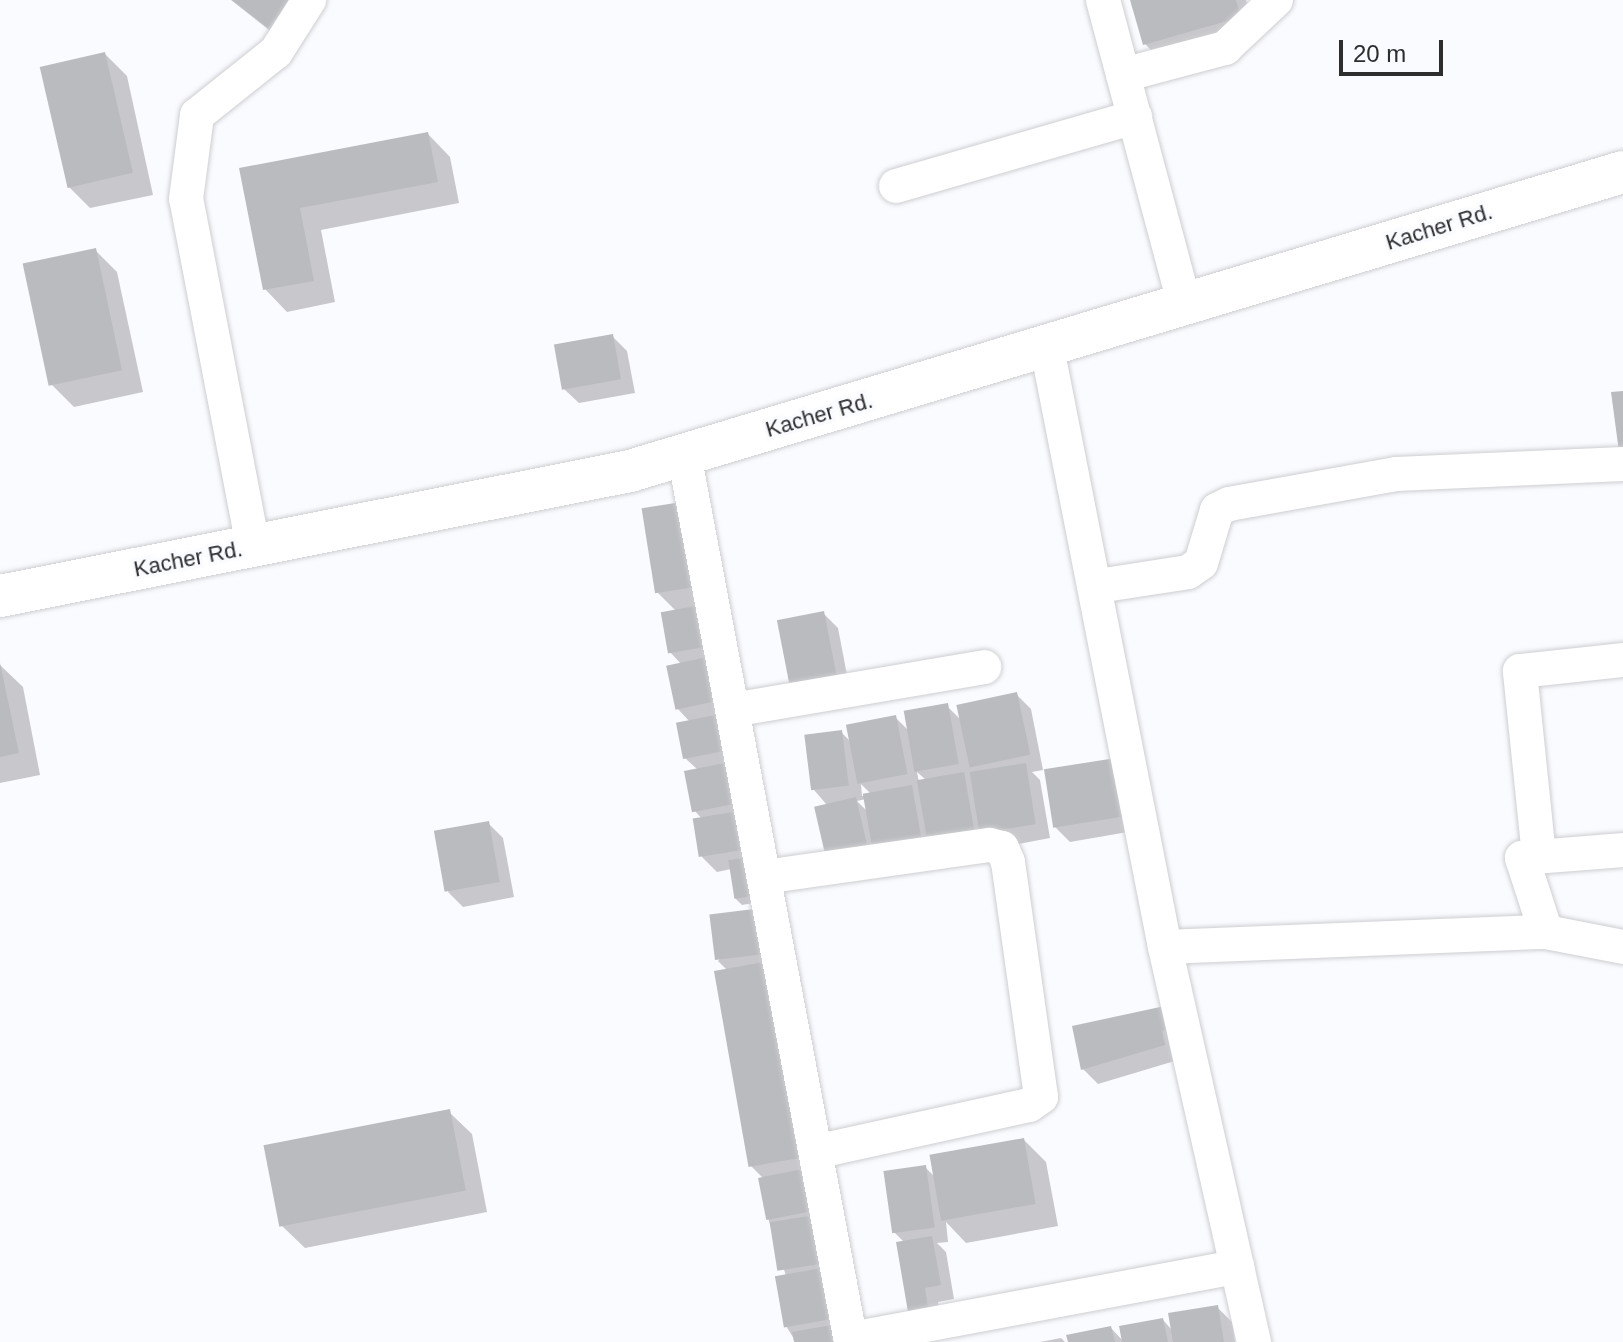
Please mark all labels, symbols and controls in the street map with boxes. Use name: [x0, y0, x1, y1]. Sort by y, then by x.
scale bar: [1343, 24, 1447, 74]
text: 20 m: [1353, 40, 1406, 67]
street label: Kacher Rd.: [1383, 198, 1495, 256]
street label: Kacher Rd.: [762, 387, 876, 443]
street label: Kacher Rd.: [131, 536, 245, 582]

